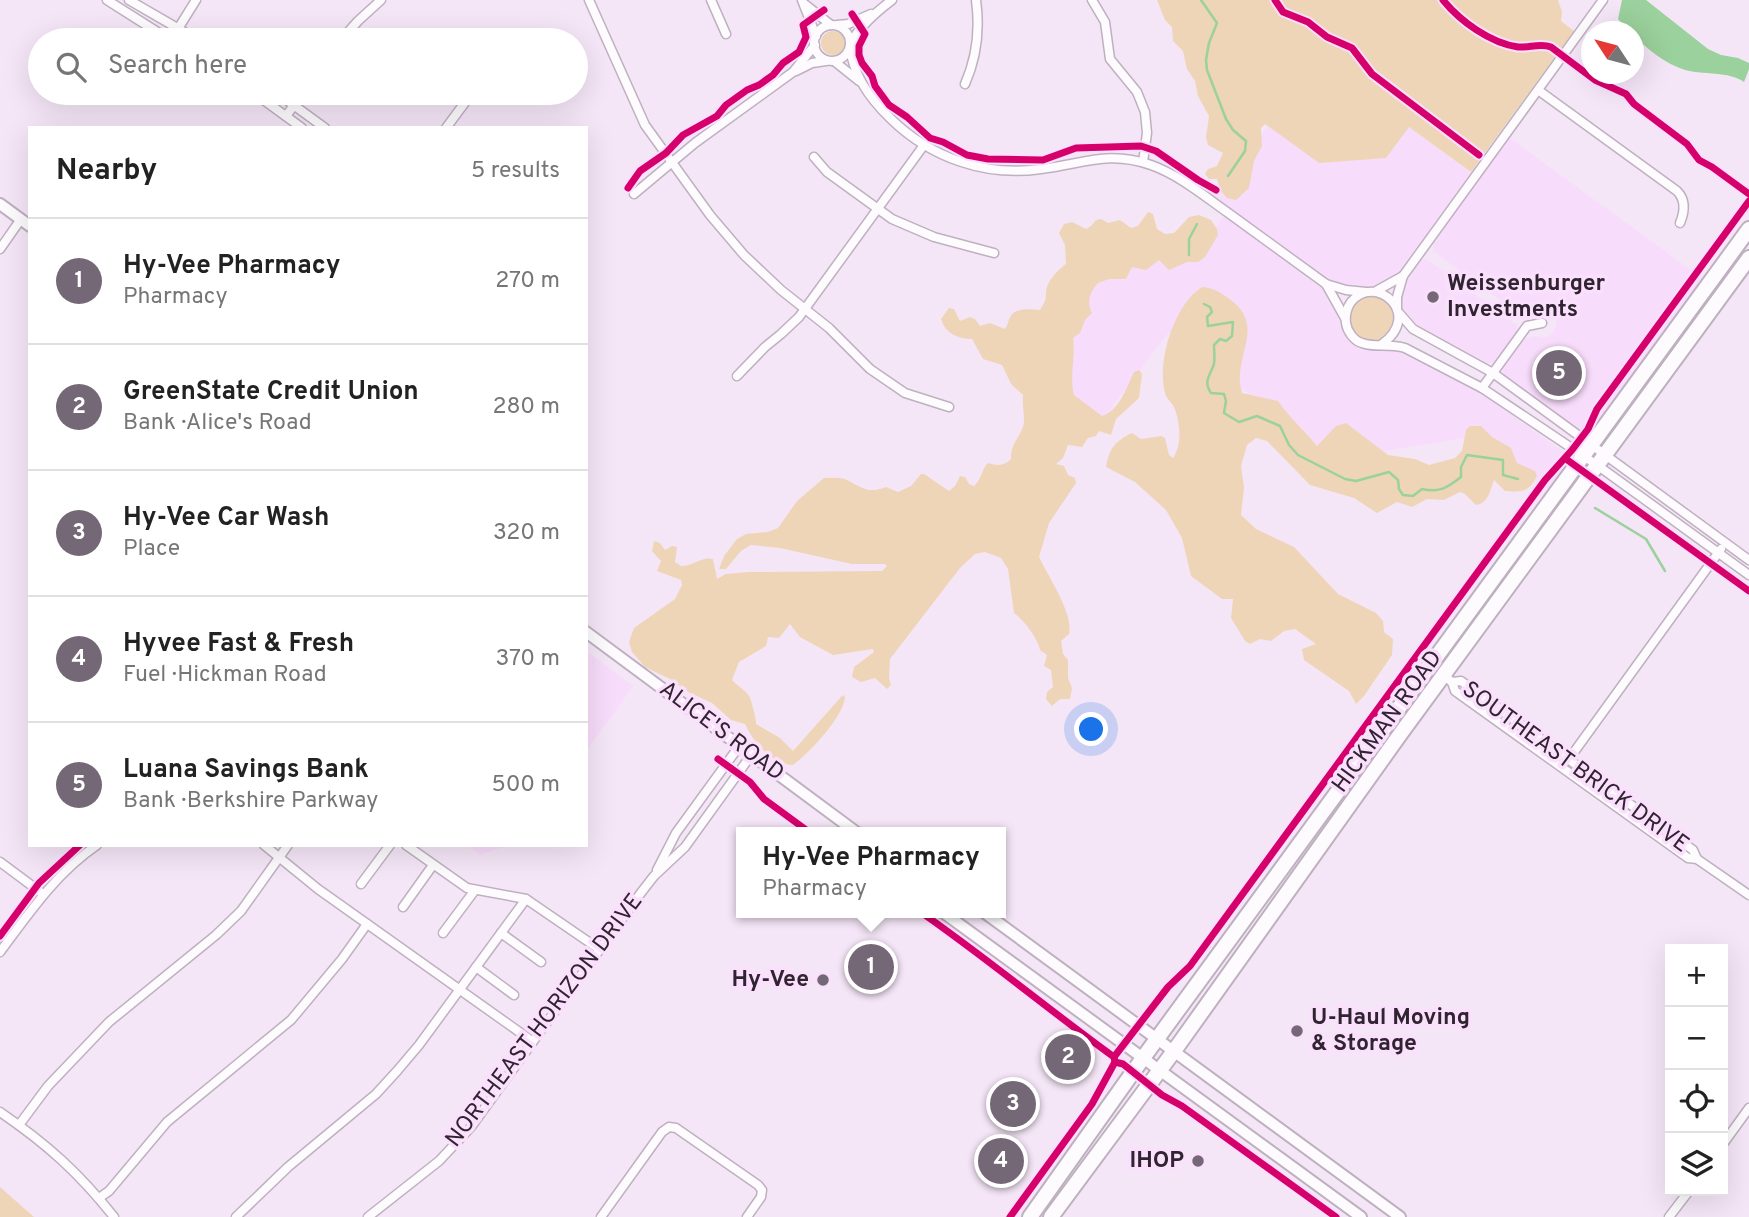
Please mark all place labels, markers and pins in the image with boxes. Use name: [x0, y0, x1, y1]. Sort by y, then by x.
place label: Weissenburger Investments: [1447, 270, 1606, 325]
marker: Weissenburger Investments: [1425, 289, 1441, 305]
pin: 5: [1536, 347, 1582, 399]
pin: 1: [848, 941, 894, 993]
place label: Hy-Vee: [731, 966, 809, 995]
marker: Hy-Vee: [815, 972, 831, 988]
place label: U-Haul Moving & Storage: [1311, 1004, 1470, 1059]
marker: U-Haul Moving & Storage: [1289, 1023, 1305, 1039]
pin: 2: [1045, 1031, 1091, 1083]
pin: 3: [990, 1078, 1036, 1130]
pin: 4: [978, 1135, 1024, 1187]
place label: IHOP: [1130, 1147, 1184, 1176]
marker: IHOP: [1190, 1153, 1206, 1169]

